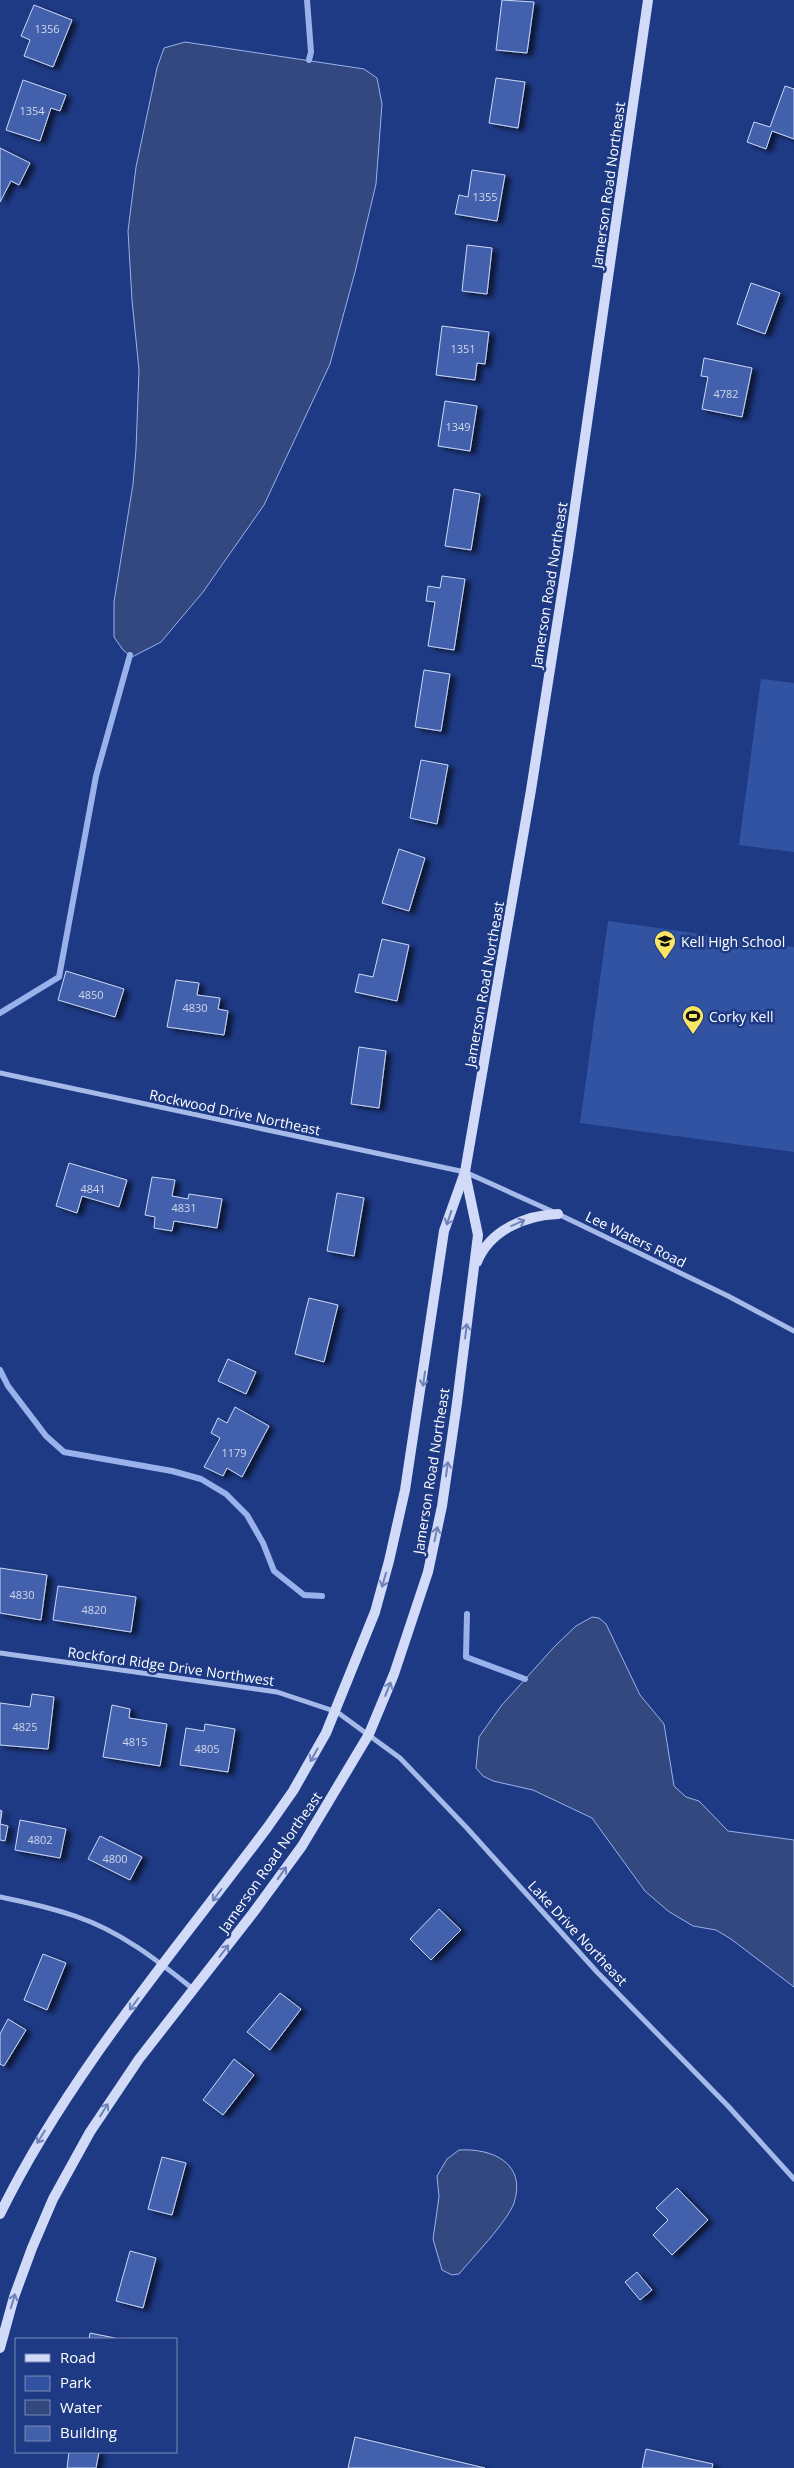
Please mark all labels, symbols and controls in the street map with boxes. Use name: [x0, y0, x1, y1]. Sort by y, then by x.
house number: 1356: [34, 21, 60, 36]
street label: Jamerson Road Northeast: [587, 100, 629, 271]
house number: 1354: [19, 103, 45, 118]
house number: 1355: [472, 189, 498, 204]
house number: 1351: [450, 341, 476, 356]
house number: 4782: [713, 386, 739, 401]
house number: 1349: [445, 419, 471, 434]
street label: Jamerson Road Northeast: [526, 501, 572, 671]
street label: Jamerson Road Northeast: [460, 900, 508, 1070]
school or university icon: Kell High School: [653, 929, 677, 960]
place label: Kell High School: [681, 932, 785, 951]
house number: 4850: [78, 987, 104, 1002]
house number: 4830: [182, 1000, 208, 1015]
sports icon: Corky Kell: [681, 1004, 705, 1035]
place label: Corky Kell: [709, 1007, 773, 1026]
street label: Rockwood Drive Northeast: [148, 1085, 322, 1139]
house number: 4841: [80, 1181, 106, 1196]
house number: 4831: [171, 1200, 197, 1215]
street label: Lee Waters Road: [583, 1206, 689, 1272]
one-way arrow: [444, 1210, 453, 1226]
one-way arrow: [510, 1218, 525, 1228]
one-way arrow: [461, 1323, 471, 1339]
one-way arrow: [418, 1370, 428, 1386]
street label: Jamerson Road Northeast: [408, 1387, 454, 1557]
house number: 1179: [221, 1445, 247, 1460]
one-way arrow: [443, 1461, 453, 1477]
one-way arrow: [432, 1527, 441, 1543]
one-way arrow: [379, 1572, 388, 1588]
house number: 4830: [9, 1587, 35, 1602]
house number: 4820: [81, 1602, 107, 1617]
street label: Rockford Ridge Drive Northwest: [66, 1642, 276, 1690]
one-way arrow: [383, 1682, 393, 1697]
house number: 4825: [12, 1719, 38, 1734]
house number: 4815: [122, 1734, 148, 1749]
house number: 4805: [194, 1741, 220, 1756]
one-way arrow: [309, 1747, 319, 1761]
street label: Jamerson Road Northeast: [213, 1788, 326, 1938]
house number: 4802: [27, 1832, 53, 1847]
house number: 4800: [102, 1851, 128, 1866]
one-way arrow: [277, 1867, 287, 1881]
street label: Lake Drive Northeast: [524, 1876, 632, 1990]
one-way arrow: [212, 1888, 222, 1902]
one-way arrow: [218, 1945, 229, 1958]
one-way arrow: [129, 1997, 139, 2011]
one-way arrow: [99, 2103, 109, 2117]
one-way arrow: [35, 2130, 45, 2144]
one-way arrow: [8, 2293, 18, 2309]
legend: [15, 2338, 178, 2453]
text: Road: [60, 2347, 96, 2367]
text: Park: [60, 2372, 91, 2392]
text: Water: [60, 2397, 102, 2417]
text: Building: [60, 2422, 117, 2442]

